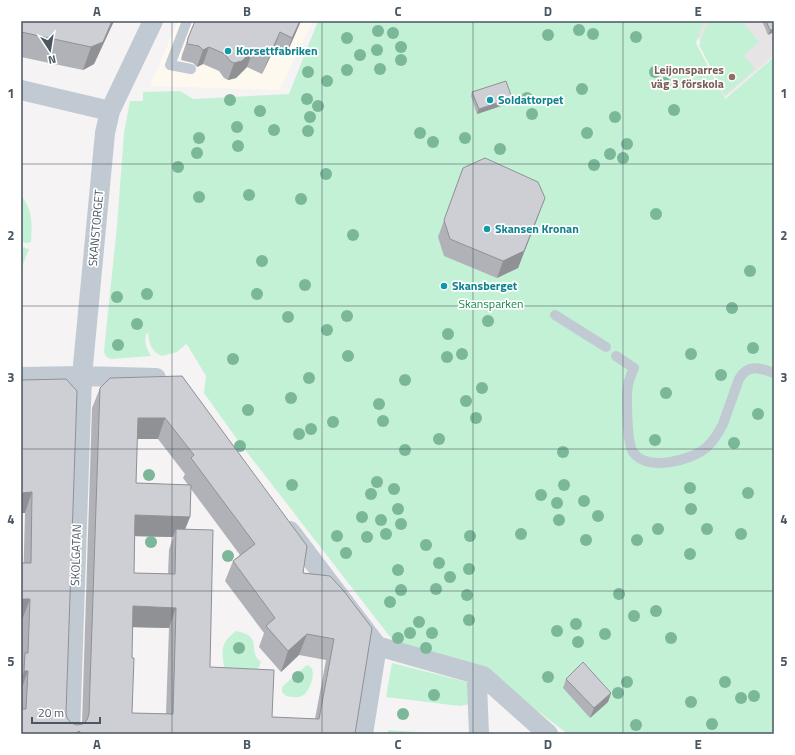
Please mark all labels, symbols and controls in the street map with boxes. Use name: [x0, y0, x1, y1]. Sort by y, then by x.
text: A: [93, 1, 101, 21]
text: B: [243, 1, 251, 21]
text: C: [394, 1, 402, 21]
text: D: [544, 1, 552, 21]
text: E: [694, 1, 702, 21]
north arrow: [30, 30, 70, 70]
place label: Korsettfabriken: [236, 41, 318, 60]
marker: Korsettfabriken: [223, 46, 233, 56]
text: N: [47, 51, 57, 68]
place label: Leijonsparres väg 3 förskola: [651, 60, 724, 93]
marker: Leijonsparres väg 3 förskola: [727, 72, 737, 82]
text: 1: [7, 83, 15, 103]
text: 1: [780, 83, 788, 103]
place label: Soldattorpet: [498, 90, 564, 109]
marker: Soldattorpet: [485, 95, 495, 105]
street label: SKANSTORGET: [83, 188, 108, 267]
place label: Skansen Kronan: [495, 219, 579, 238]
marker: Skansen Kronan: [482, 224, 492, 234]
text: 2: [7, 225, 15, 245]
text: 2: [780, 225, 788, 245]
place label: Skansberget: [452, 276, 518, 295]
marker: Skansberget: [439, 281, 449, 291]
park label: Skansparken: [459, 294, 523, 313]
text: 3: [7, 367, 15, 387]
text: 3: [780, 367, 788, 387]
text: 4: [7, 509, 15, 529]
text: 4: [780, 509, 788, 529]
street label: SKOLGATAN: [65, 524, 86, 586]
text: 5: [7, 651, 15, 671]
text: 5: [780, 651, 788, 671]
scale bar: [32, 699, 100, 725]
text: 20 m: [38, 703, 64, 722]
text: A: [93, 734, 101, 754]
text: B: [243, 734, 251, 754]
text: C: [394, 734, 402, 754]
text: D: [544, 734, 552, 754]
text: E: [694, 734, 702, 754]

